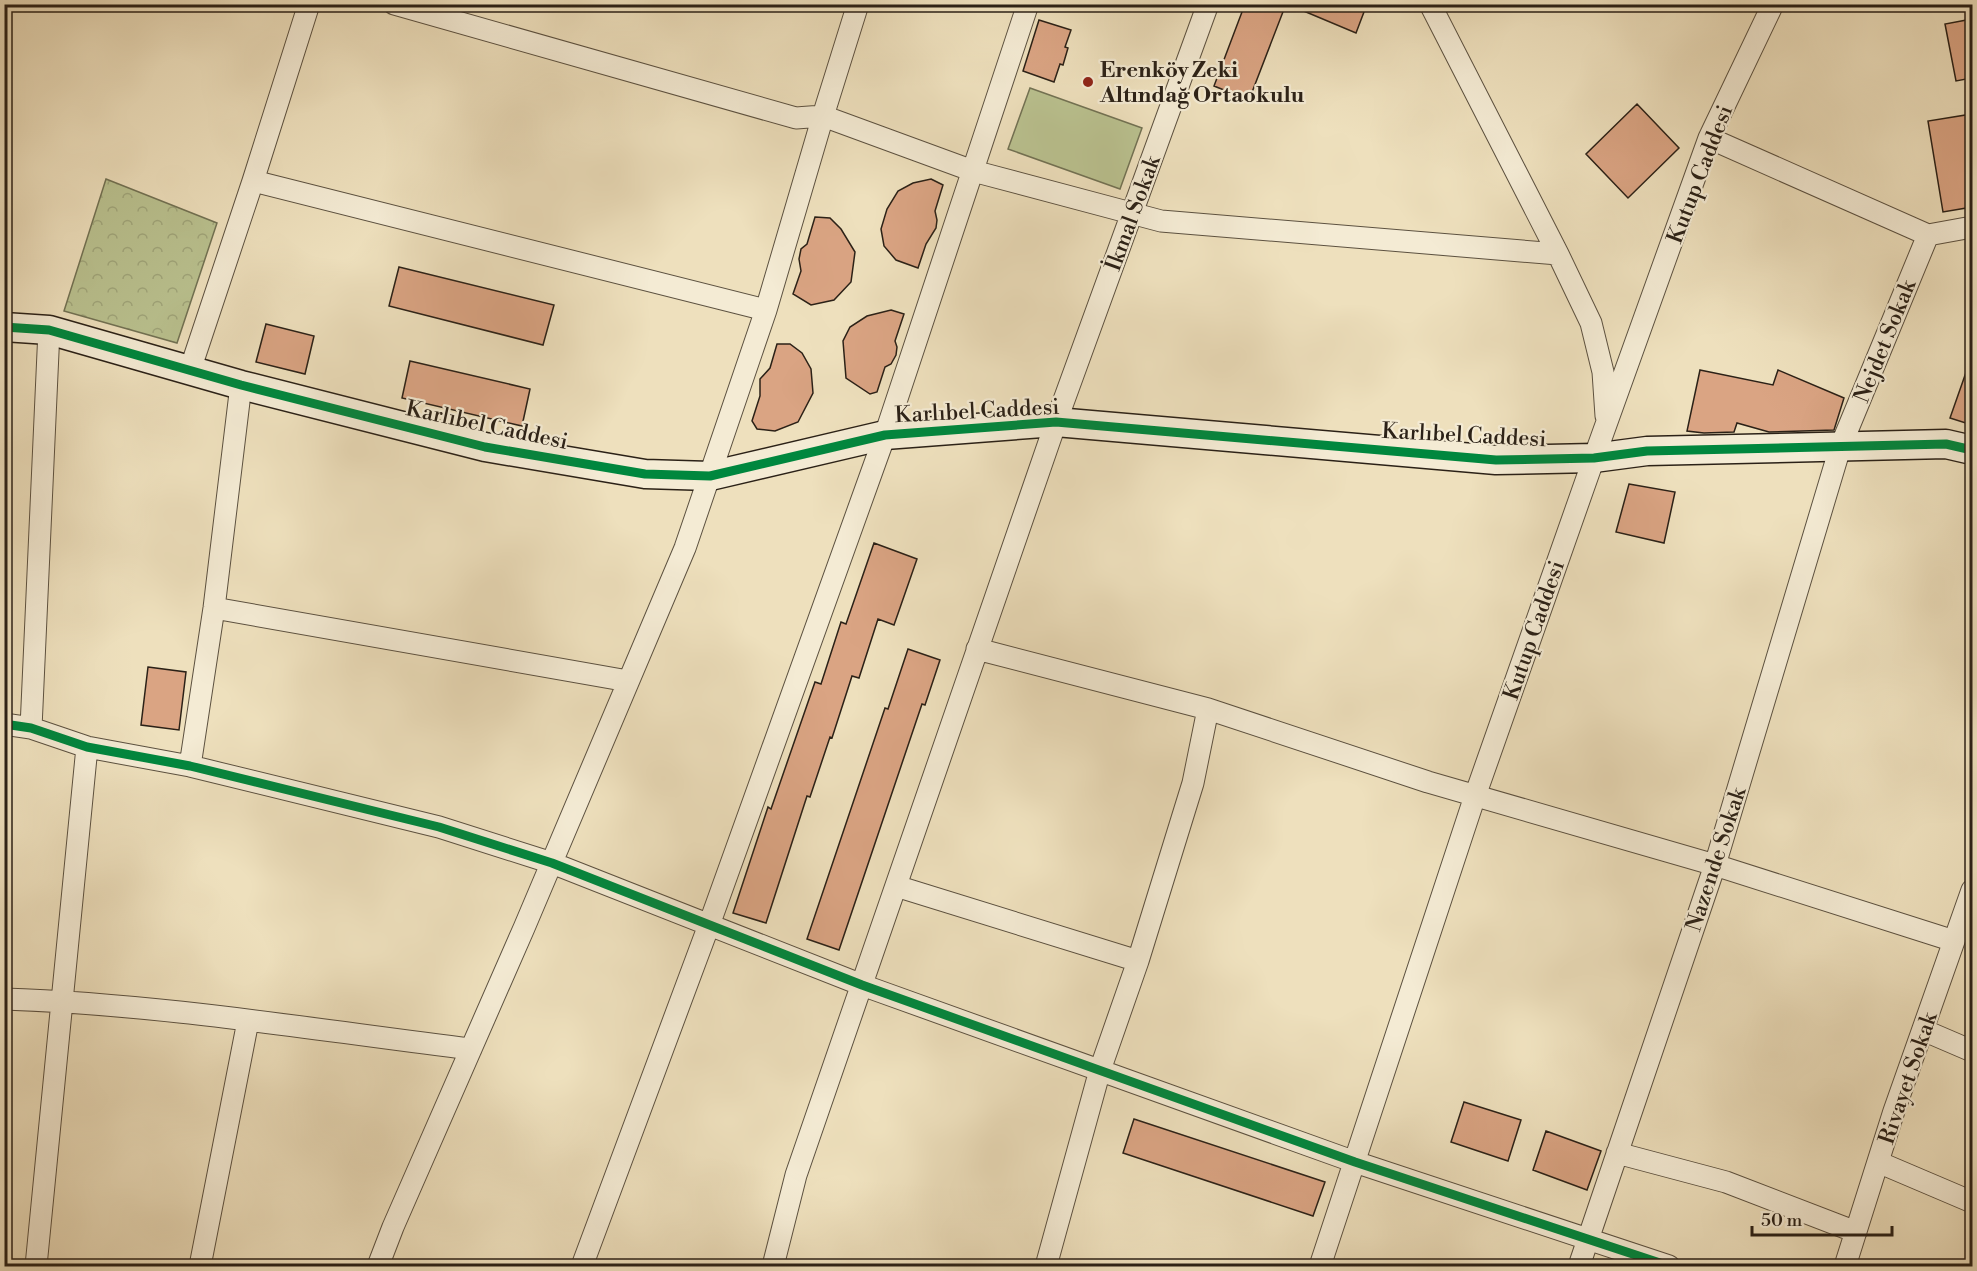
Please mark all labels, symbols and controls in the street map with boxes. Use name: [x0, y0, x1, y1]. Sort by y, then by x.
place label: Erenköy Zeki Altındağ Ortaokulu: [1099, 57, 1305, 109]
marker: Erenköy Zeki Altındağ Ortaokulu: [1081, 75, 1095, 89]
street label: Kutup Caddesi: [1662, 102, 1739, 247]
street label: İkmal Sokak: [1099, 150, 1167, 275]
street label: Nejdet Sokak: [1848, 275, 1923, 407]
street label: Karlıbel Caddesi: [894, 394, 1060, 429]
street label: Karlıbel Caddesi: [403, 395, 570, 456]
street label: Karlıbel Caddesi: [1381, 418, 1547, 453]
street label: Kutup Caddesi: [1498, 557, 1571, 704]
street label: Nazende Sokak: [1680, 783, 1753, 935]
street label: Rivayet Sokak: [1873, 1007, 1944, 1148]
scale bar: [1752, 1199, 1892, 1237]
text: 50 m: [1761, 1209, 1803, 1232]

